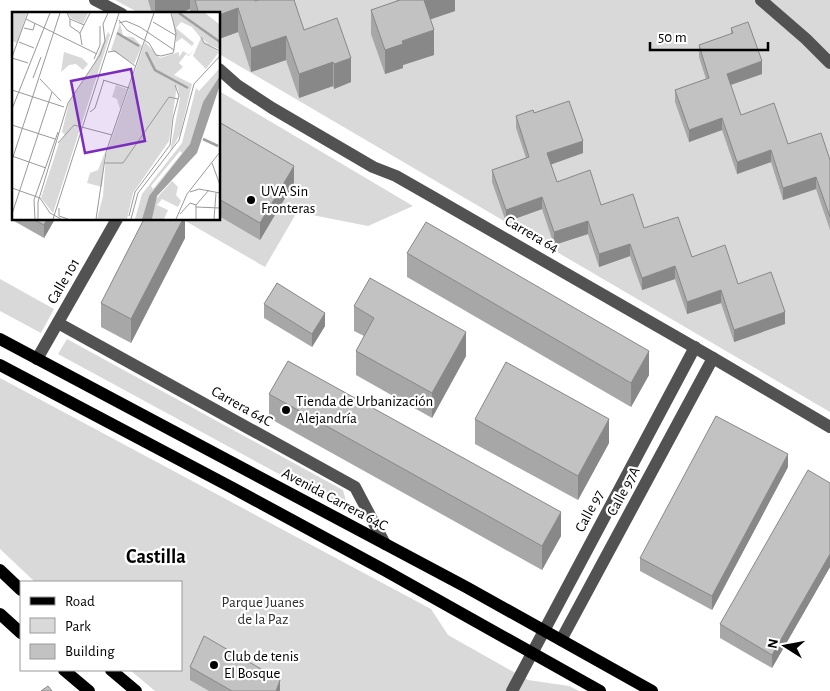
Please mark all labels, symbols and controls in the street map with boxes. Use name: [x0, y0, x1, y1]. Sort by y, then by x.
inset map: [12, 12, 220, 220]
scale bar: [650, 20, 768, 52]
text: 50 m: [658, 30, 687, 45]
place label: UVA Sin Fronteras: [261, 184, 315, 216]
marker: UVA Sin Fronteras: [245, 194, 257, 206]
street label: Carrera 64: [502, 213, 561, 256]
street label: Calle 101: [44, 256, 82, 307]
street label: Carrera 64C: [209, 384, 275, 429]
place label: Tienda de Urbanización Alejandría: [296, 394, 433, 426]
marker: Tienda de Urbanización Alejandría: [280, 404, 292, 416]
street label: Calle 97A: [604, 464, 643, 518]
street label: Avenida Carrera 64C: [279, 465, 390, 534]
street label: Calle 97: [572, 488, 607, 535]
district label: Castilla: [126, 547, 186, 567]
legend: [20, 581, 182, 671]
text: Road: [65, 594, 95, 609]
park label: Parque Juanes de la Paz: [222, 595, 304, 627]
text: Park: [65, 619, 91, 634]
north arrow: [760, 621, 810, 671]
text: N: [765, 638, 781, 650]
text: Building: [65, 644, 115, 659]
place label: Club de tenis El Bosque: [224, 649, 299, 681]
marker: Club de tenis El Bosque: [208, 659, 220, 671]

